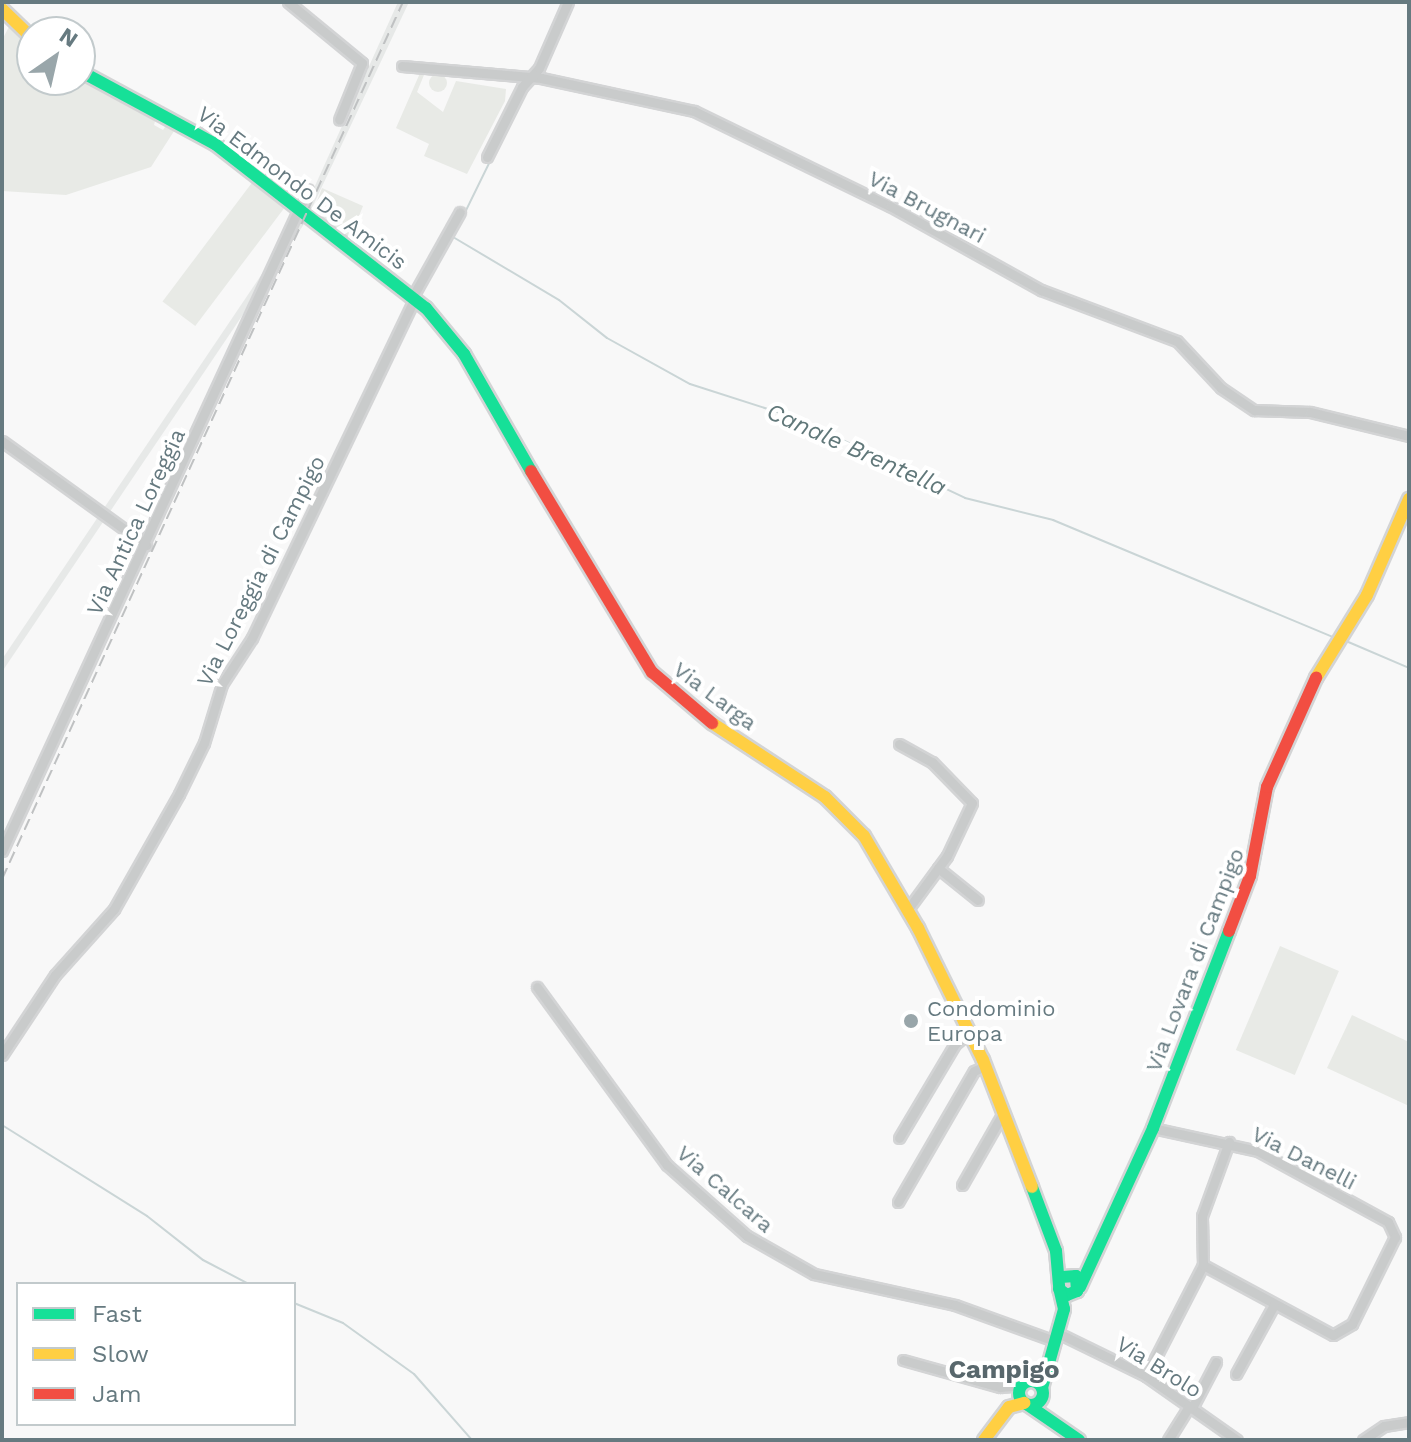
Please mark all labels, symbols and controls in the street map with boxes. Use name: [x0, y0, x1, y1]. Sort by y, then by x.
north arrow: [16, 16, 96, 96]
text: N: [55, 22, 82, 52]
street label: Via Edmondo De Amicis: [191, 100, 413, 276]
street label: Via Brugnari: [864, 165, 990, 249]
water label: Canale Brentella: [762, 397, 950, 503]
street label: Via Antica Loreggia: [81, 424, 191, 620]
street label: Via Loreggia di Campigo: [191, 451, 331, 691]
street label: Via Larga: [668, 656, 762, 736]
street label: Via Lovara di Campigo: [1140, 844, 1250, 1076]
place label: Condominio Europa: [927, 995, 1055, 1046]
marker: Condominio Europa: [902, 1012, 920, 1030]
street label: Via Danelli: [1247, 1120, 1361, 1196]
street label: Via Calcara: [671, 1140, 779, 1238]
legend: [16, 1282, 296, 1426]
text: Fast: [92, 1300, 142, 1328]
street label: Via Brolo: [1111, 1330, 1207, 1404]
text: Slow: [92, 1340, 149, 1368]
district label: Campigo: [948, 1354, 1060, 1386]
text: Jam: [92, 1380, 142, 1408]

